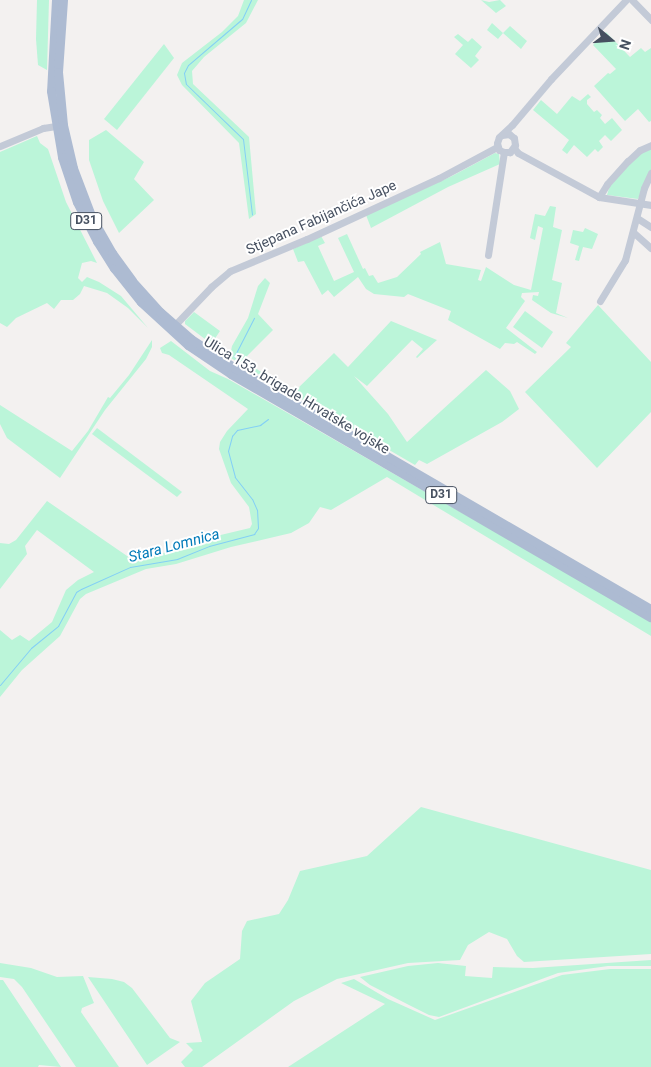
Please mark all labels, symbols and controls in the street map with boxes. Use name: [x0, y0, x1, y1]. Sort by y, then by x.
north arrow: [586, 15, 636, 65]
text: N: [616, 37, 634, 52]
street label: Stjepana Fabijančića Jape: [243, 176, 399, 258]
road number: D31: [70, 212, 102, 230]
street label: Ulica 153. brigade Hrvatske vojske: [201, 333, 393, 457]
road number: D31: [425, 486, 457, 504]
water label: Stara Lomnica: [126, 525, 222, 567]

